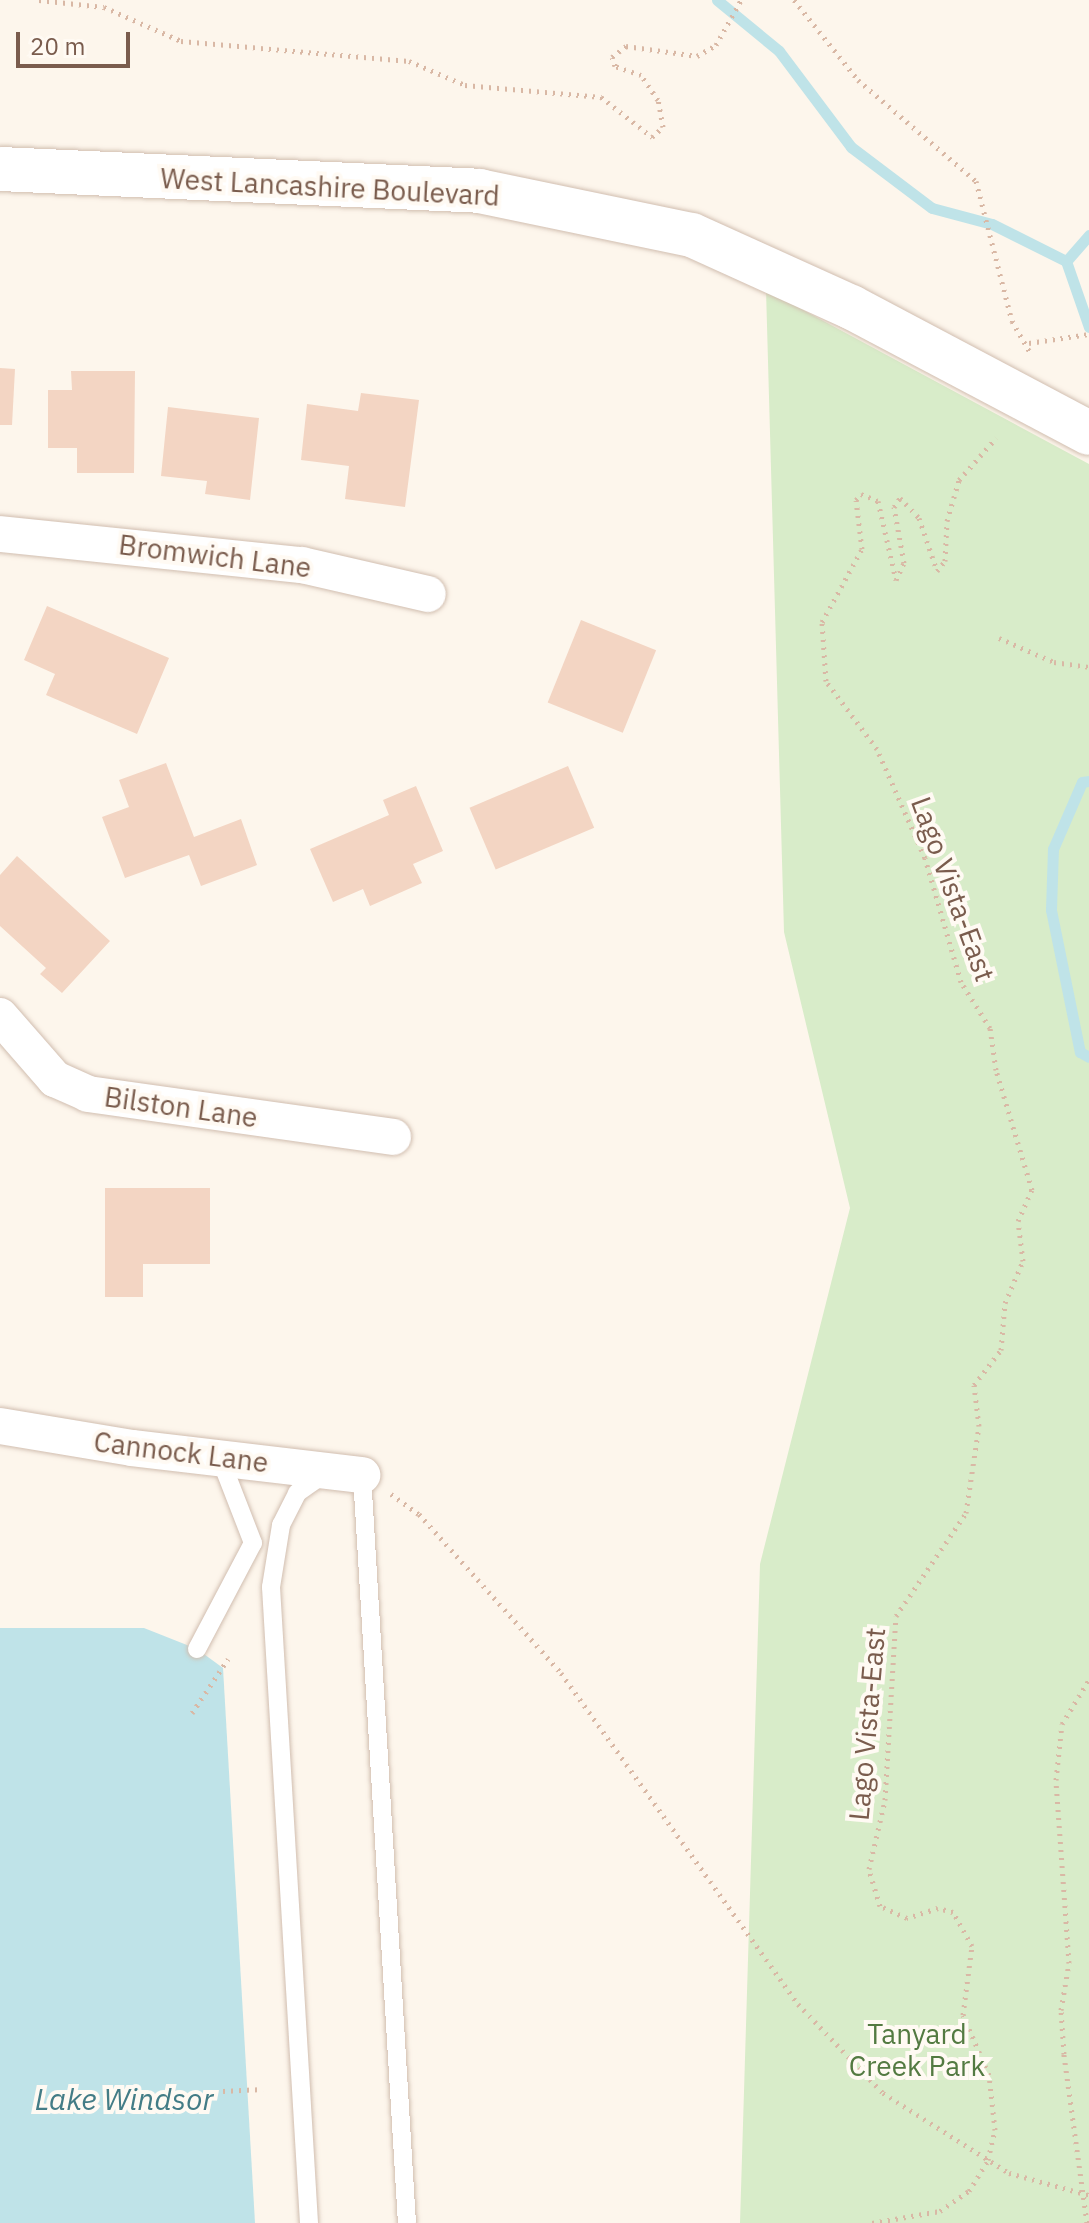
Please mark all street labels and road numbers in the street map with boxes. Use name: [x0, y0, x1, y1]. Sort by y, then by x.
street label: West Lancashire Boulevard: [159, 161, 501, 213]
street label: Bromwich Lane: [117, 528, 313, 584]
street label: Lago Vista-East: [904, 792, 1002, 986]
street label: Bilston Lane: [102, 1080, 260, 1134]
street label: Cannock Lane: [92, 1425, 270, 1479]
street label: Lago Vista-East: [842, 1626, 892, 1822]

